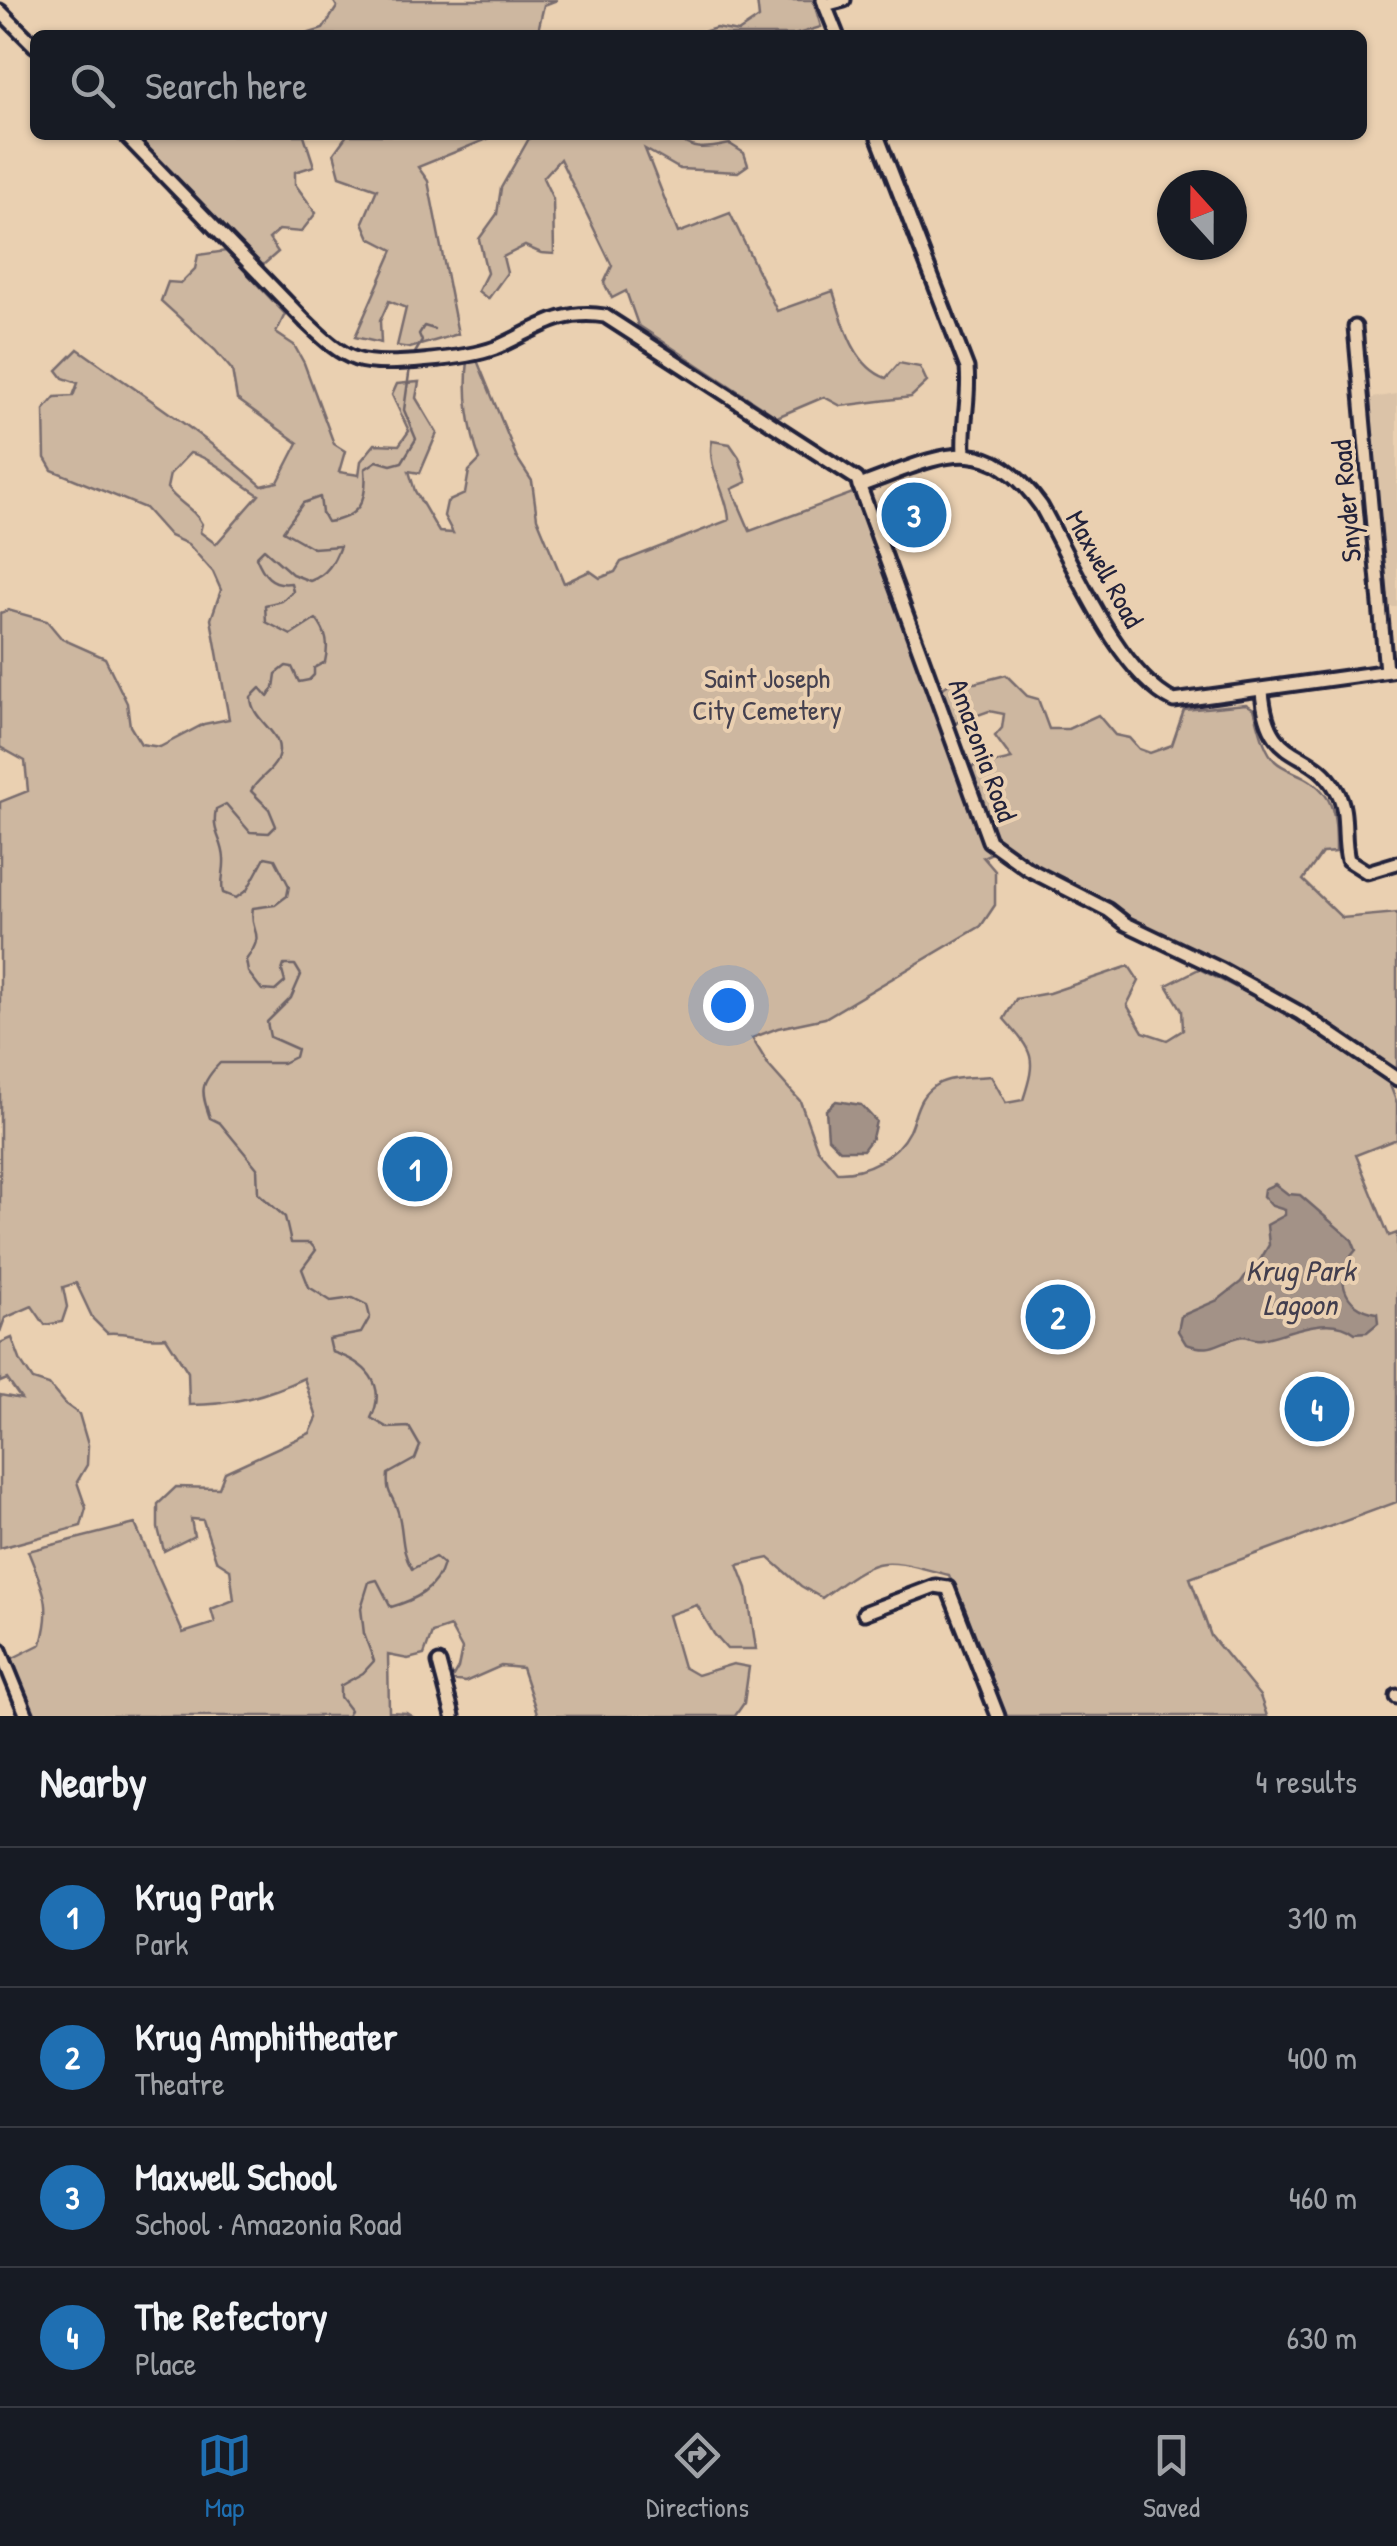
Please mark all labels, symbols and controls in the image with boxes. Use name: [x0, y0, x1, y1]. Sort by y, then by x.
search box: [30, 30, 1367, 140]
icon: search: [65, 58, 120, 113]
text: Search here: [145, 59, 307, 111]
north arrow: [1157, 170, 1247, 260]
street label: Snyder Road: [1322, 438, 1370, 564]
pin: 3: [882, 478, 946, 552]
street label: Maxwell Road: [1057, 504, 1153, 635]
park label: Saint Joseph City Cemetery: [692, 659, 842, 729]
street label: Amazonia Road: [940, 673, 1026, 827]
your location: [703, 980, 754, 1031]
pin: 1: [382, 1132, 448, 1206]
water label: Krug Park Lagoon: [1245, 1250, 1357, 1325]
pin: 2: [1026, 1280, 1090, 1354]
pin: 4: [1284, 1372, 1350, 1446]
text: Nearby: [40, 1753, 147, 1810]
text: 4 results: [1256, 1760, 1357, 1803]
text: Krug Park: [135, 1870, 274, 1922]
text: 1: [67, 1896, 78, 1939]
text: 310 m: [1288, 1896, 1357, 1939]
text: Park: [135, 1922, 189, 1965]
text: Krug Amphitheater: [135, 2010, 397, 2062]
text: 2: [65, 2036, 80, 2079]
text: 400 m: [1287, 2036, 1357, 2079]
text: Theatre: [135, 2062, 225, 2105]
text: Maxwell School: [135, 2150, 336, 2202]
text: 3: [65, 2176, 80, 2219]
text: 460 m: [1289, 2176, 1357, 2219]
text: School · Amazonia Road: [135, 2202, 401, 2245]
text: The Refectory: [135, 2290, 328, 2342]
text: 4: [66, 2316, 79, 2359]
text: 630 m: [1286, 2316, 1357, 2359]
text: Place: [135, 2342, 197, 2385]
tab: Map: [197, 2428, 252, 2526]
tab: Directions: [646, 2428, 749, 2526]
tab: Saved: [1143, 2428, 1200, 2526]

